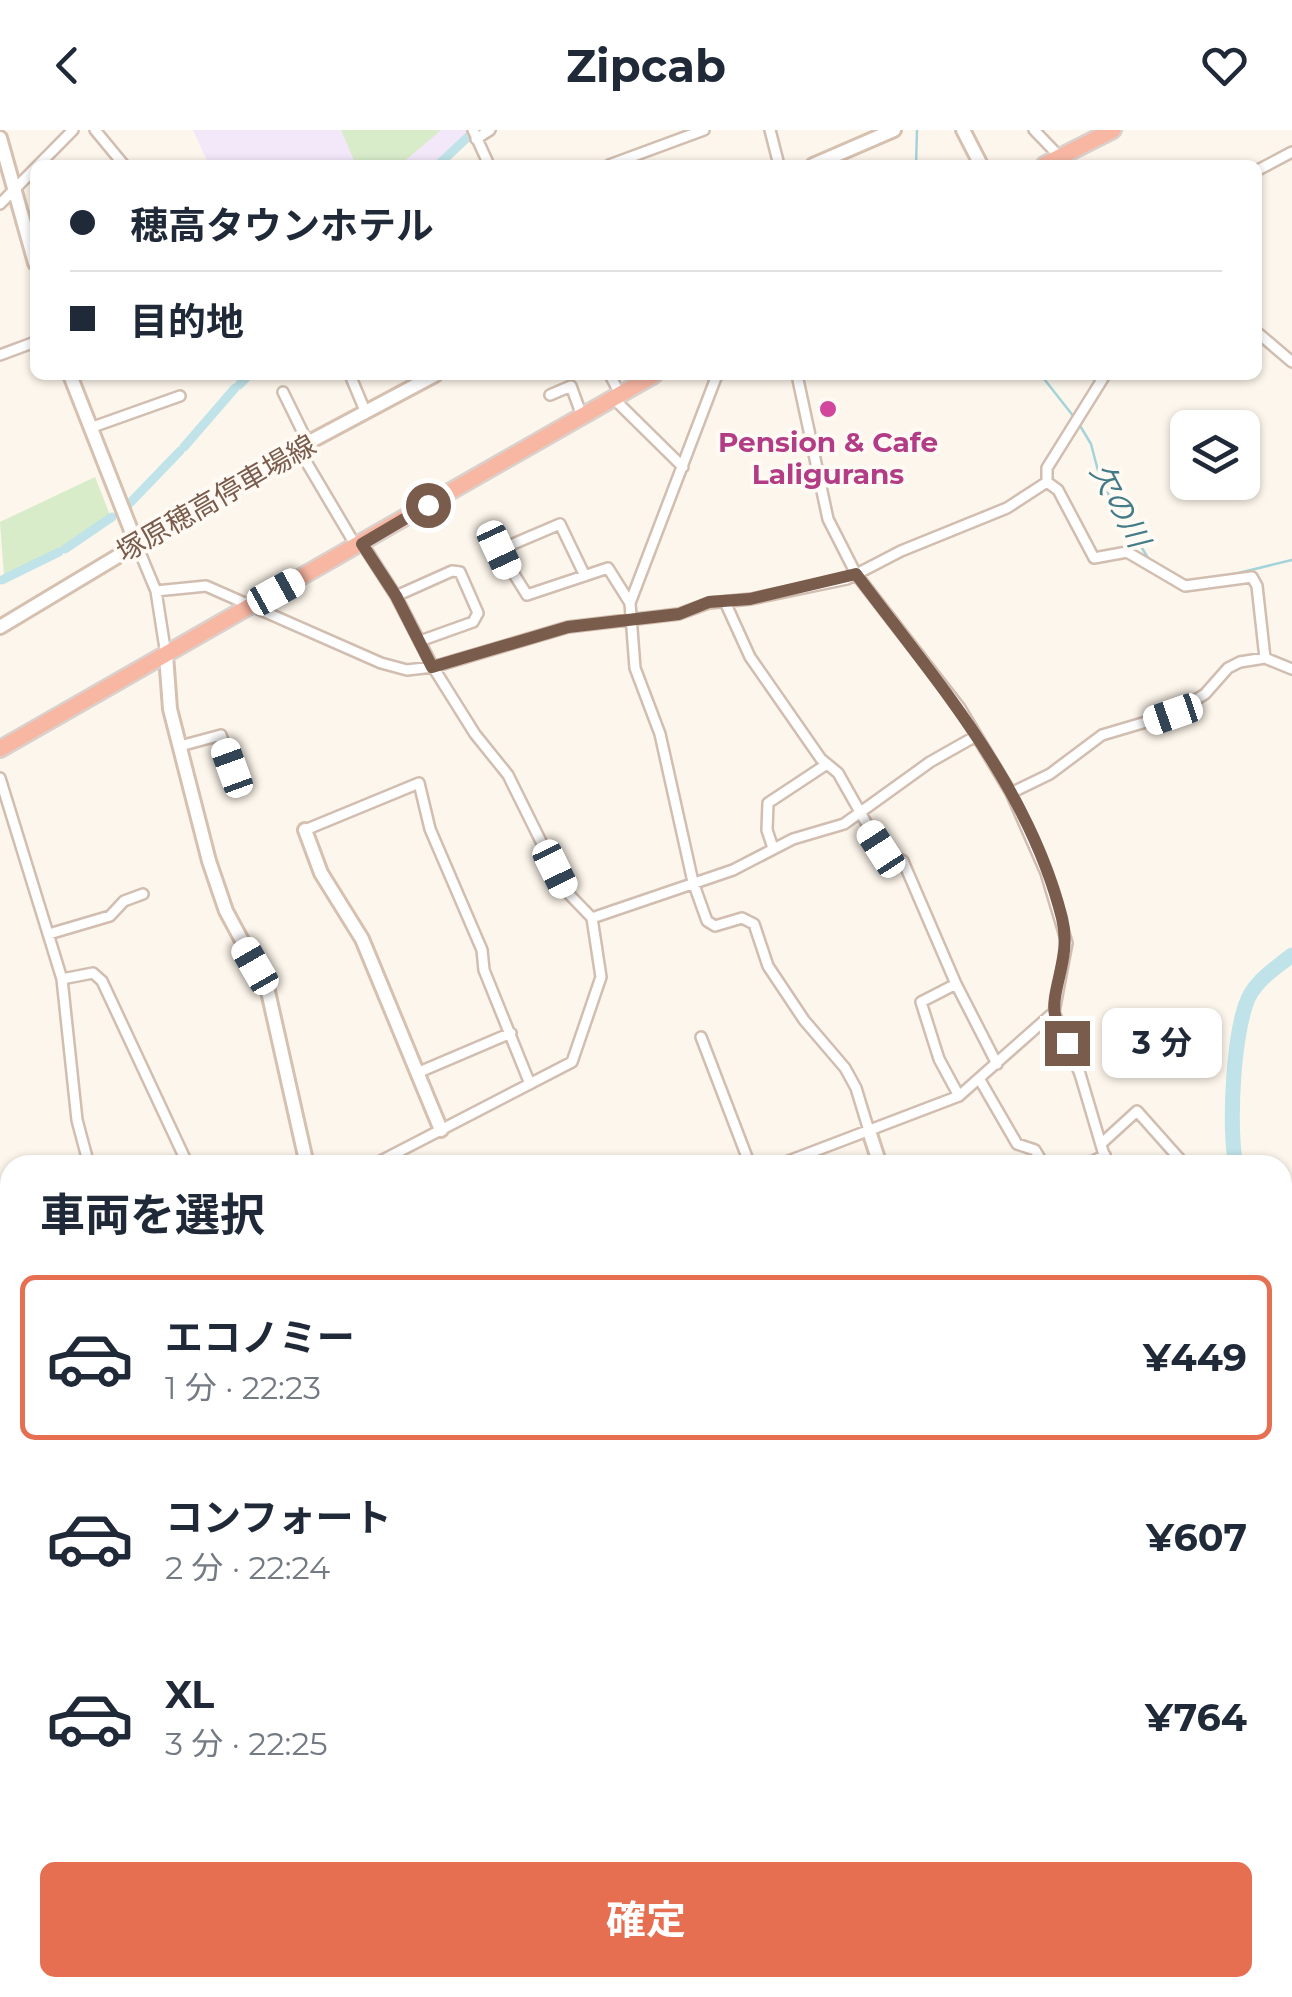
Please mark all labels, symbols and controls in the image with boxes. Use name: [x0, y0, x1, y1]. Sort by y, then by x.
icon: back: [40, 38, 95, 93]
text: Zipcab: [566, 38, 726, 93]
icon: heart: [1197, 38, 1252, 93]
text: 穂高タウンホテル: [130, 202, 434, 249]
text: 目的地: [130, 298, 244, 345]
marker: Pension & Cafe Laligurans: [817, 398, 839, 420]
map controls: [1170, 410, 1260, 500]
button: layers: [1170, 410, 1260, 500]
place label: Pension & Cafe Laligurans: [718, 425, 938, 491]
street label: 塚原穂高停車場線: [110, 427, 322, 569]
water label: 欠の川: [1083, 457, 1159, 556]
route start: [406, 483, 451, 528]
car: [473, 516, 525, 584]
car: [242, 564, 310, 620]
car: [1140, 690, 1206, 738]
car: [208, 735, 256, 801]
car: [852, 816, 910, 882]
car: [528, 835, 582, 903]
car: [227, 933, 283, 999]
callout: 3 分: [1102, 1008, 1222, 1078]
route end: [1045, 1021, 1090, 1066]
text: 3 分: [1132, 1023, 1192, 1062]
text: 車両を選択: [40, 1187, 265, 1242]
icon: car: [45, 1313, 135, 1403]
text: エコノミー: [165, 1314, 355, 1361]
text: ¥449: [1143, 1334, 1247, 1381]
text: 1 分 · 22:23: [165, 1368, 321, 1407]
icon: car: [45, 1493, 135, 1583]
text: コンフォート: [165, 1494, 392, 1541]
text: ¥607: [1146, 1514, 1247, 1561]
text: 2 分 · 22:24: [165, 1548, 330, 1587]
text: XL: [165, 1671, 214, 1718]
icon: car: [45, 1673, 135, 1763]
text: ¥764: [1145, 1694, 1247, 1741]
text: 3 分 · 22:25: [165, 1724, 328, 1763]
button: 確定: [40, 1862, 1252, 1977]

